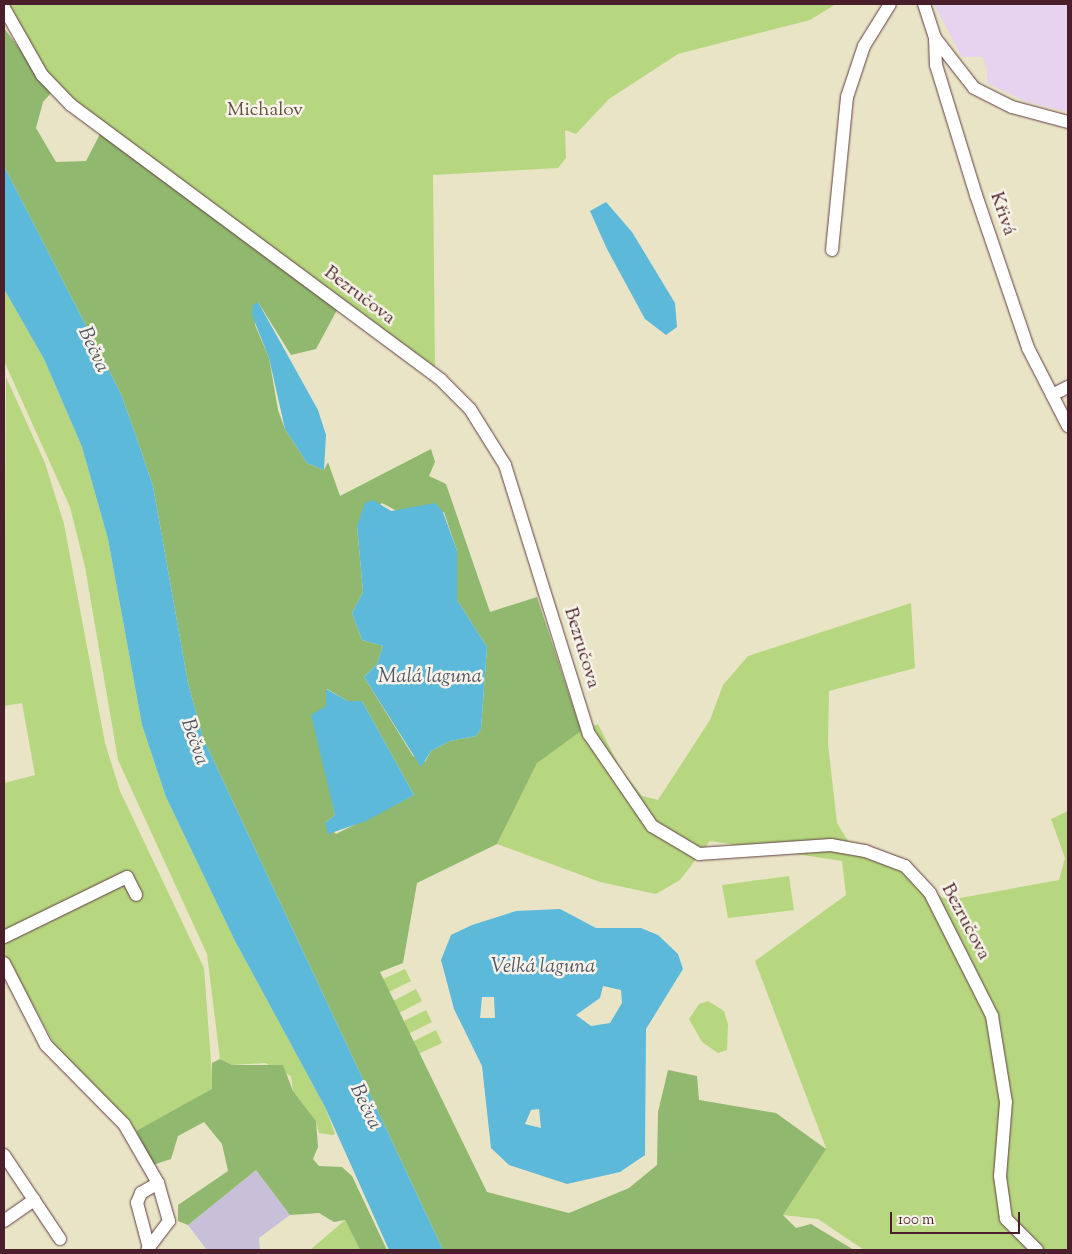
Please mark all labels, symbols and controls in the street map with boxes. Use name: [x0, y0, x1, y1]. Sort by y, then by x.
park label: Michalov: [227, 100, 303, 122]
street label: Křivá: [984, 189, 1020, 239]
street label: Bezručova: [319, 262, 399, 330]
water label: Bečva: [72, 323, 114, 377]
street label: Bezručova: [558, 605, 604, 691]
water label: Malá laguna: [378, 665, 482, 689]
water label: Bečva: [175, 716, 213, 768]
street label: Bezručova: [935, 880, 995, 964]
water label: Velká laguna: [491, 955, 595, 979]
water label: Bečva: [344, 1080, 386, 1134]
scale bar: [892, 1202, 1022, 1234]
text: 100 m: [898, 1210, 934, 1231]

